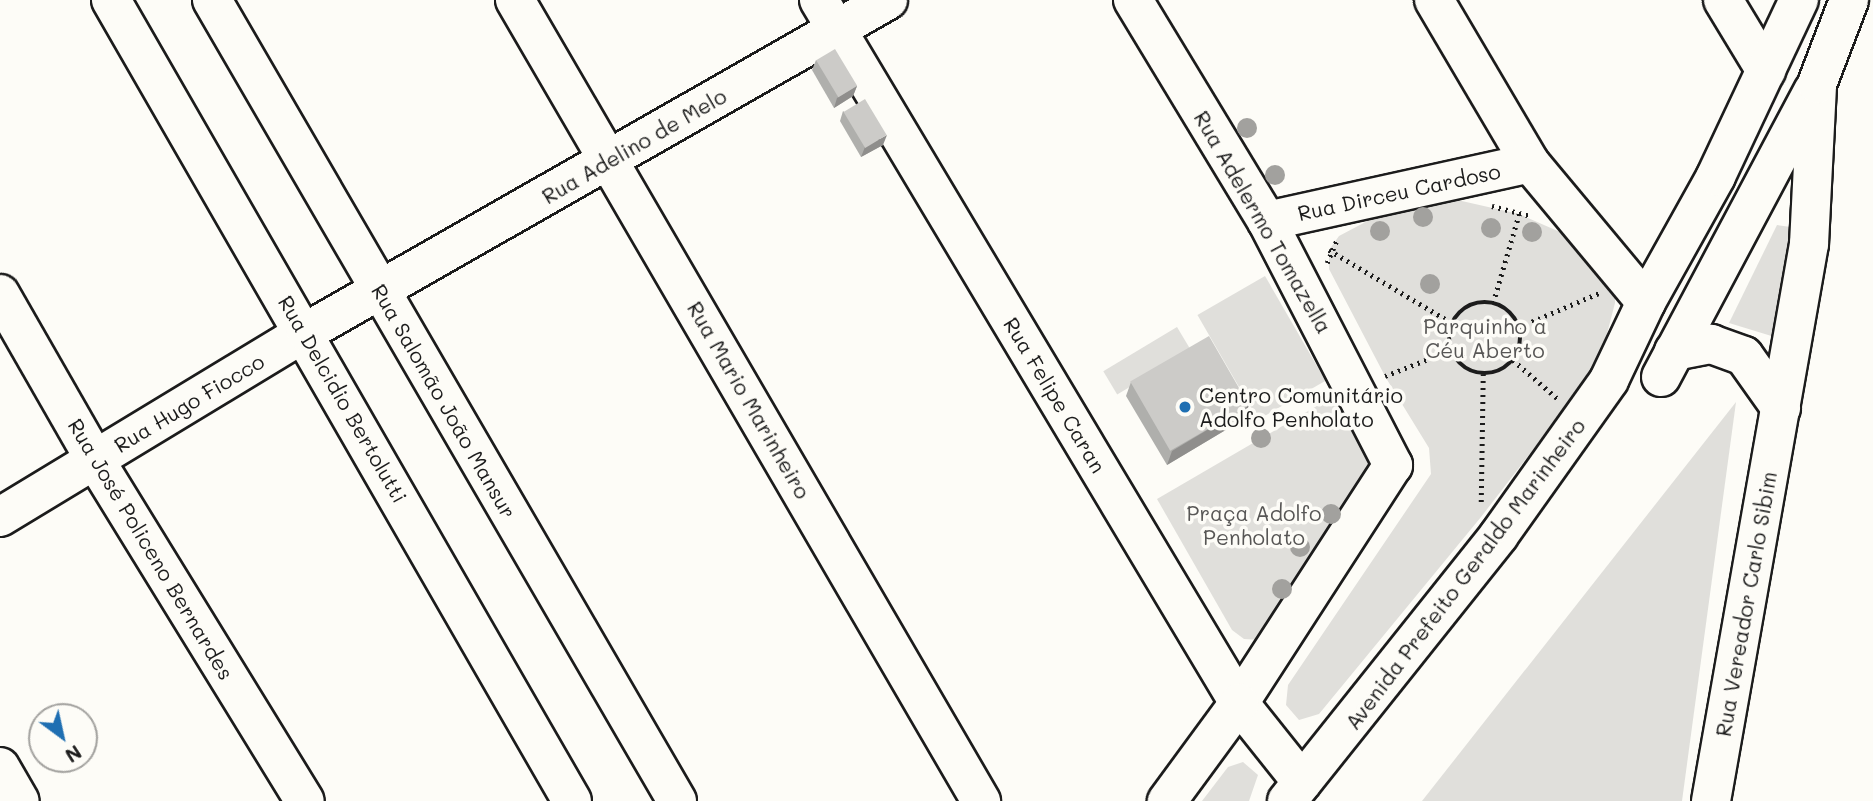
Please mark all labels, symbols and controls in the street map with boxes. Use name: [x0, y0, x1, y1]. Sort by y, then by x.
street label: Rua Adelino de Melo: [537, 83, 731, 209]
street label: Rua Adelermo Tomazella: [1189, 106, 1337, 338]
street label: Rua Dirceu Cardoso: [1295, 158, 1503, 226]
street label: Rua Salomão João Mansur: [367, 279, 521, 523]
street label: Rua Delcidio Bertolutti: [273, 291, 413, 507]
street label: Rua Mario Marinheiro: [682, 297, 816, 503]
street label: Rua Felipe Caran: [999, 313, 1111, 477]
park label: Parquinho a Céu Aberto: [1423, 313, 1547, 363]
street label: Rua Hugo Fiocco: [110, 348, 268, 458]
place label: Centro Comunitário Adolfo Penholato: [1199, 382, 1403, 432]
marker: Centro Comunitário Adolfo Penholato: [1177, 399, 1193, 415]
street label: Rua José Policeno Bernardes: [63, 414, 239, 684]
street label: Avenida Prefeito Geraldo Marinheiro: [1340, 414, 1590, 734]
street label: Rua Vereador Carlo Sibim: [1710, 469, 1782, 739]
park label: Praça Adolfo Penholato: [1187, 500, 1321, 550]
north arrow: [28, 703, 98, 773]
text: N: [61, 740, 86, 769]

